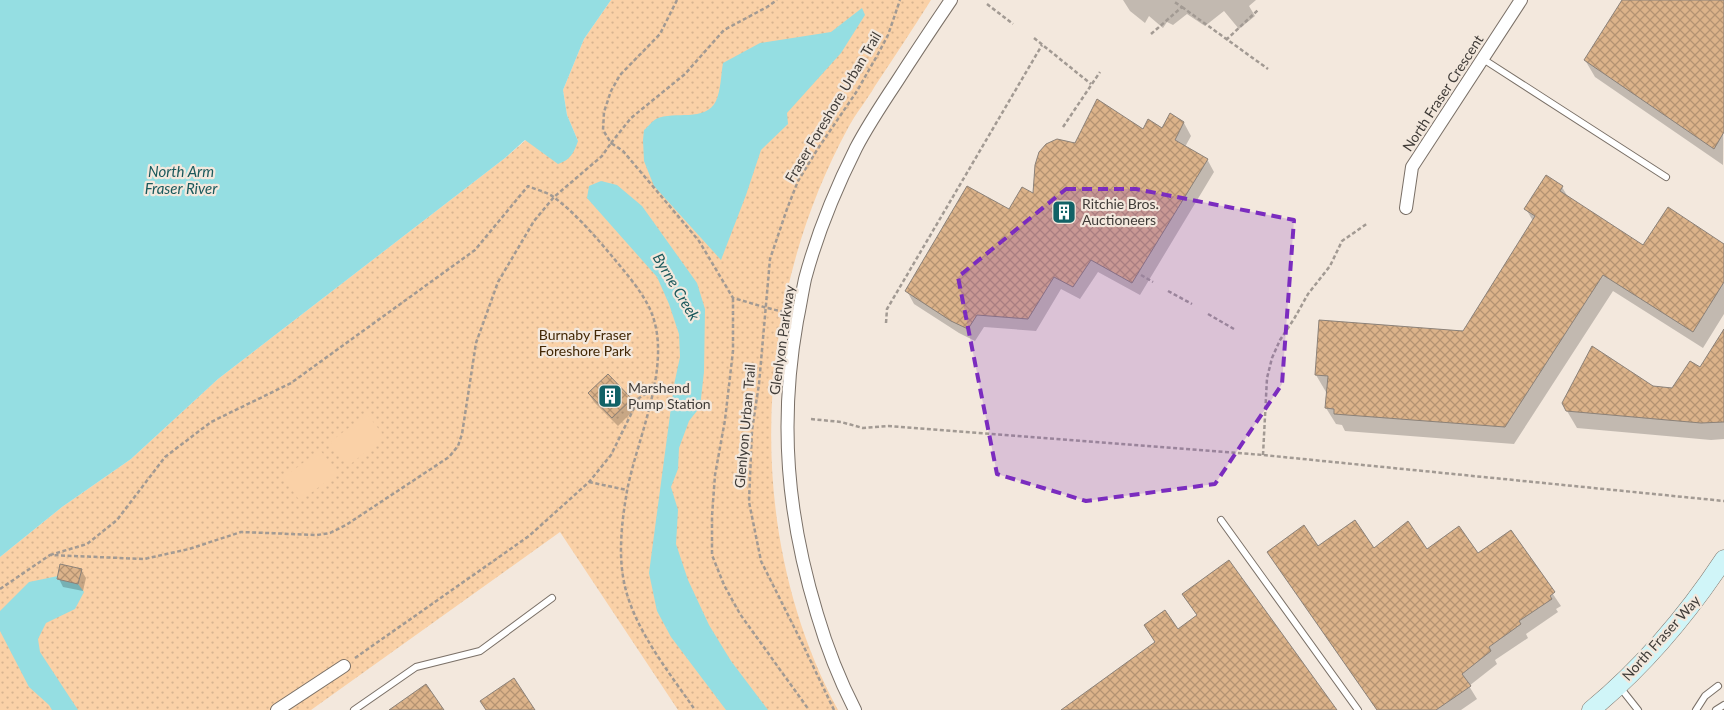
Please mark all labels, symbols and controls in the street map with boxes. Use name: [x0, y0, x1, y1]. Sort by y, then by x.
street label: Fraser Foreshore Urban Trail: [781, 28, 884, 185]
street label: North Fraser Crescent: [1399, 31, 1487, 154]
water label: North Arm Fraser River: [145, 162, 218, 197]
place label: Ritchie Bros. Auctioneers: [1082, 195, 1159, 228]
building icon: Ritchie Bros. Auctioneers: [1051, 199, 1077, 225]
water label: Byrne Creek: [650, 250, 704, 324]
street label: Glenlyon Parkway: [765, 283, 798, 396]
park label: Burnaby Fraser Foreshore Park: [539, 326, 632, 359]
street label: Glenlyon Urban Trail: [731, 363, 758, 489]
place label: Marshend Pump Station: [628, 379, 711, 412]
building icon: Marshend Pump Station: [597, 383, 623, 409]
street label: North Fraser Way: [1618, 591, 1704, 684]

